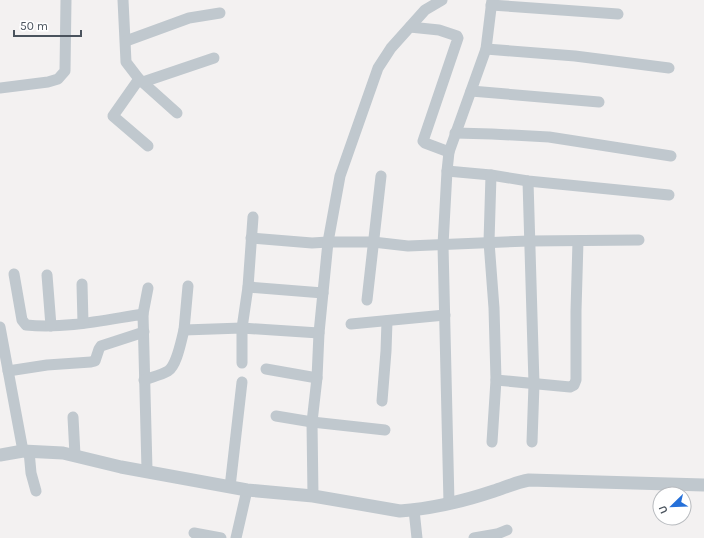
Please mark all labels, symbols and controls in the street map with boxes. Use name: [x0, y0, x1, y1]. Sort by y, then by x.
scale bar: [14, 12, 81, 38]
text: 50 m: [20, 19, 48, 33]
north arrow: [652, 486, 692, 526]
text: U: [656, 504, 671, 516]

